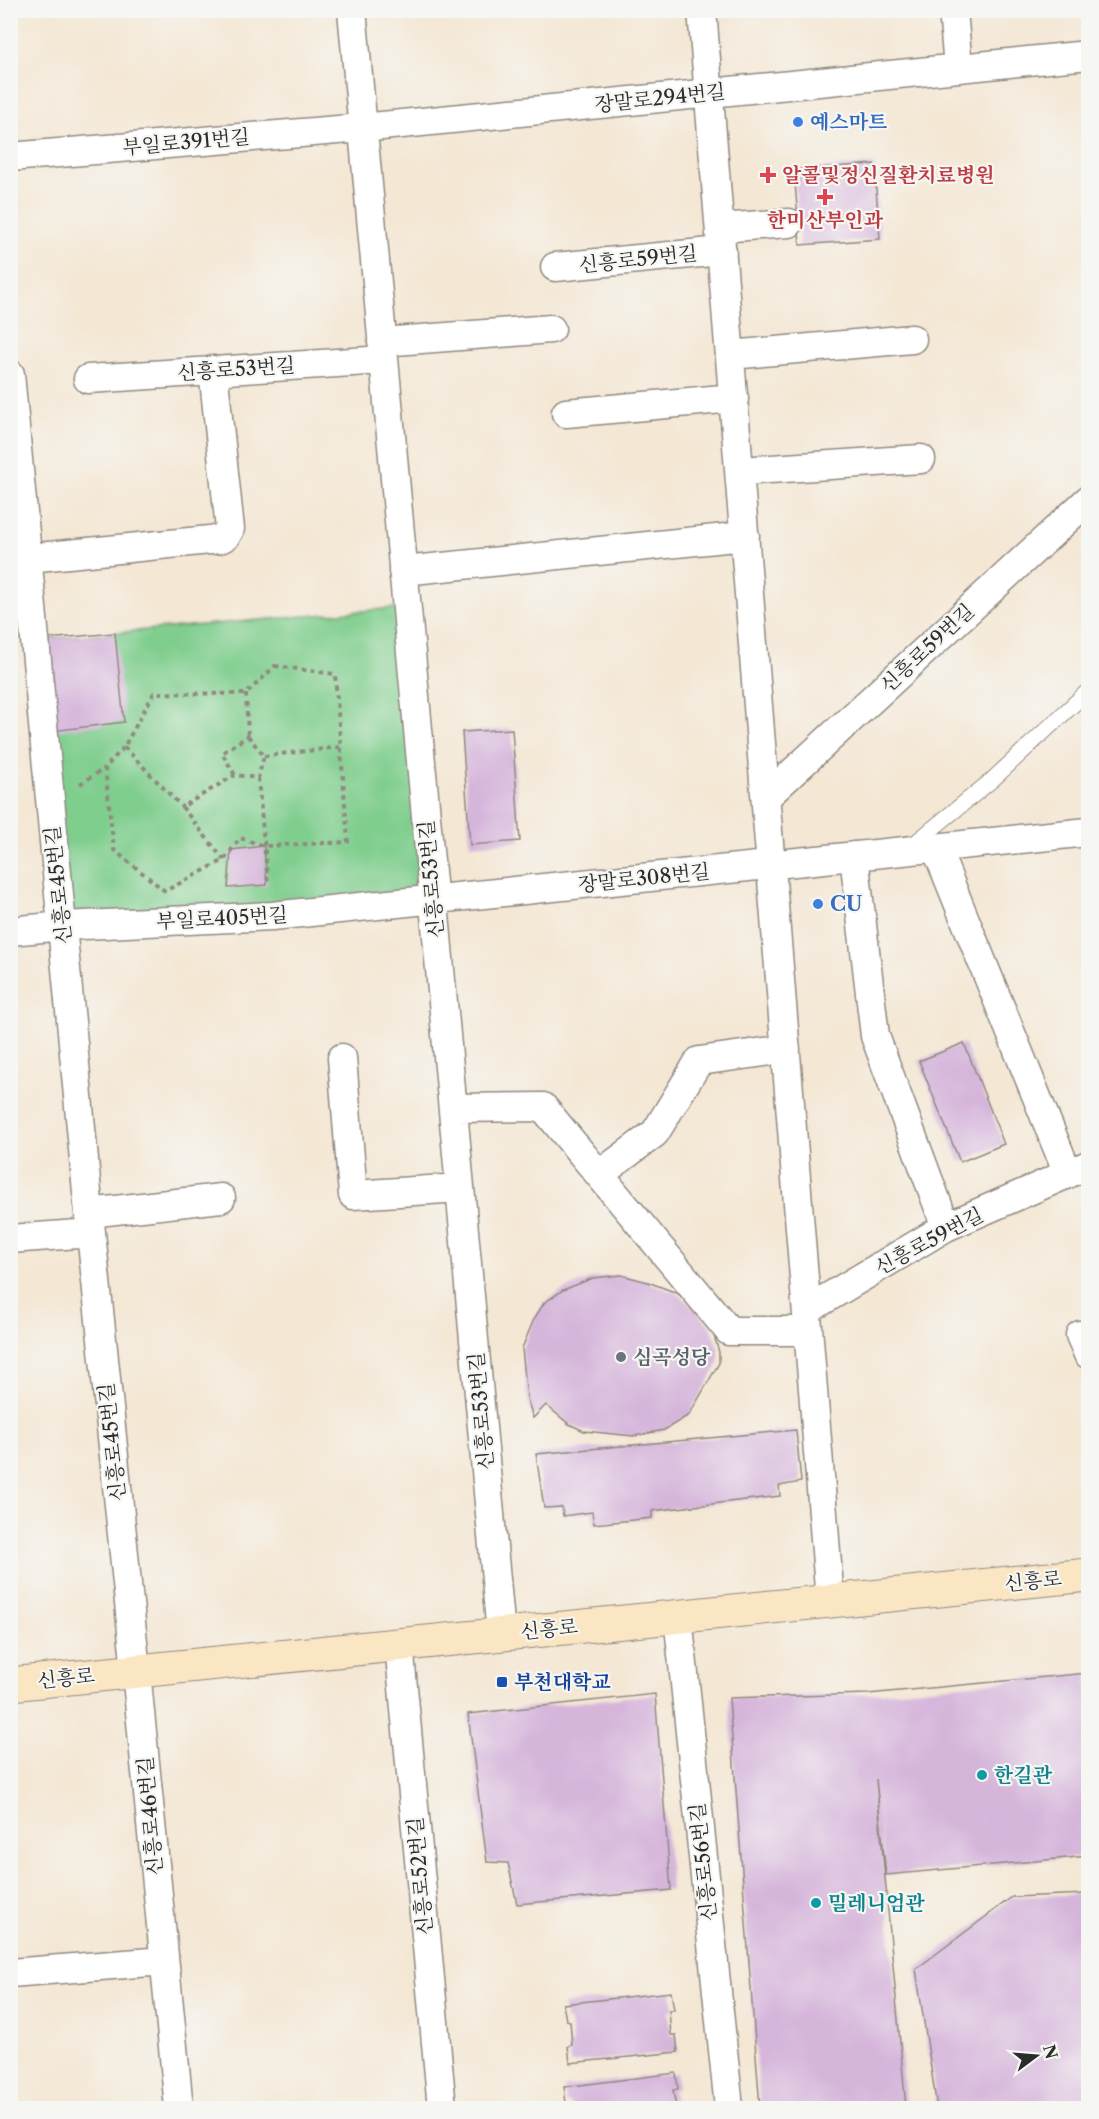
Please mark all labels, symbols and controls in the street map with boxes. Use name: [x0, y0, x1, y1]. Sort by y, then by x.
street label: 장말로294번길: [593, 79, 727, 117]
place label: 예스마트: [810, 110, 887, 134]
marker: 예스마트: [791, 115, 805, 129]
street label: 부일로391번길: [121, 124, 251, 160]
place label: 알콜및정신질환치료병원: [782, 163, 995, 187]
marker: 알콜및정신질환치료병원: [759, 166, 777, 184]
marker: 한미산부인과: [816, 188, 834, 206]
place label: 한미산부인과: [767, 208, 884, 232]
street label: 신흥로59번길: [577, 241, 699, 277]
street label: 신흥로53번길: [176, 353, 296, 385]
street label: 신흥로59번길: [875, 599, 979, 697]
street label: 신흥로53번길: [414, 819, 448, 939]
street label: 신흥로45번길: [40, 825, 76, 945]
street label: 장말로308번길: [577, 859, 711, 897]
place label: CU: [830, 892, 862, 916]
marker: CU: [811, 897, 825, 911]
street label: 부일로405번길: [156, 903, 288, 933]
street label: 신흥로59번길: [871, 1202, 987, 1280]
place label: 심곡성당: [633, 1345, 711, 1369]
marker: 심곡성당: [614, 1350, 628, 1364]
street label: 신흥로53번길: [464, 1351, 498, 1471]
street label: 신흥로45번길: [94, 1382, 130, 1502]
street label: 신흥로: [1003, 1566, 1063, 1596]
street label: 신흥로: [519, 1614, 579, 1644]
street label: 신흥로: [36, 1663, 96, 1693]
place label: 부천대학교: [514, 1670, 611, 1694]
marker: 부천대학교: [495, 1675, 509, 1689]
street label: 신흥로46번길: [133, 1755, 167, 1877]
place label: 한길관: [994, 1763, 1053, 1787]
marker: 한길관: [975, 1768, 989, 1782]
street label: 신흥로56번길: [685, 1801, 721, 1923]
street label: 신흥로52번길: [403, 1816, 437, 1936]
place label: 밀레니엄관: [828, 1891, 925, 1915]
marker: 밀레니엄관: [809, 1896, 823, 1910]
north arrow: [1006, 2026, 1066, 2086]
text: N: [1039, 2042, 1062, 2061]

